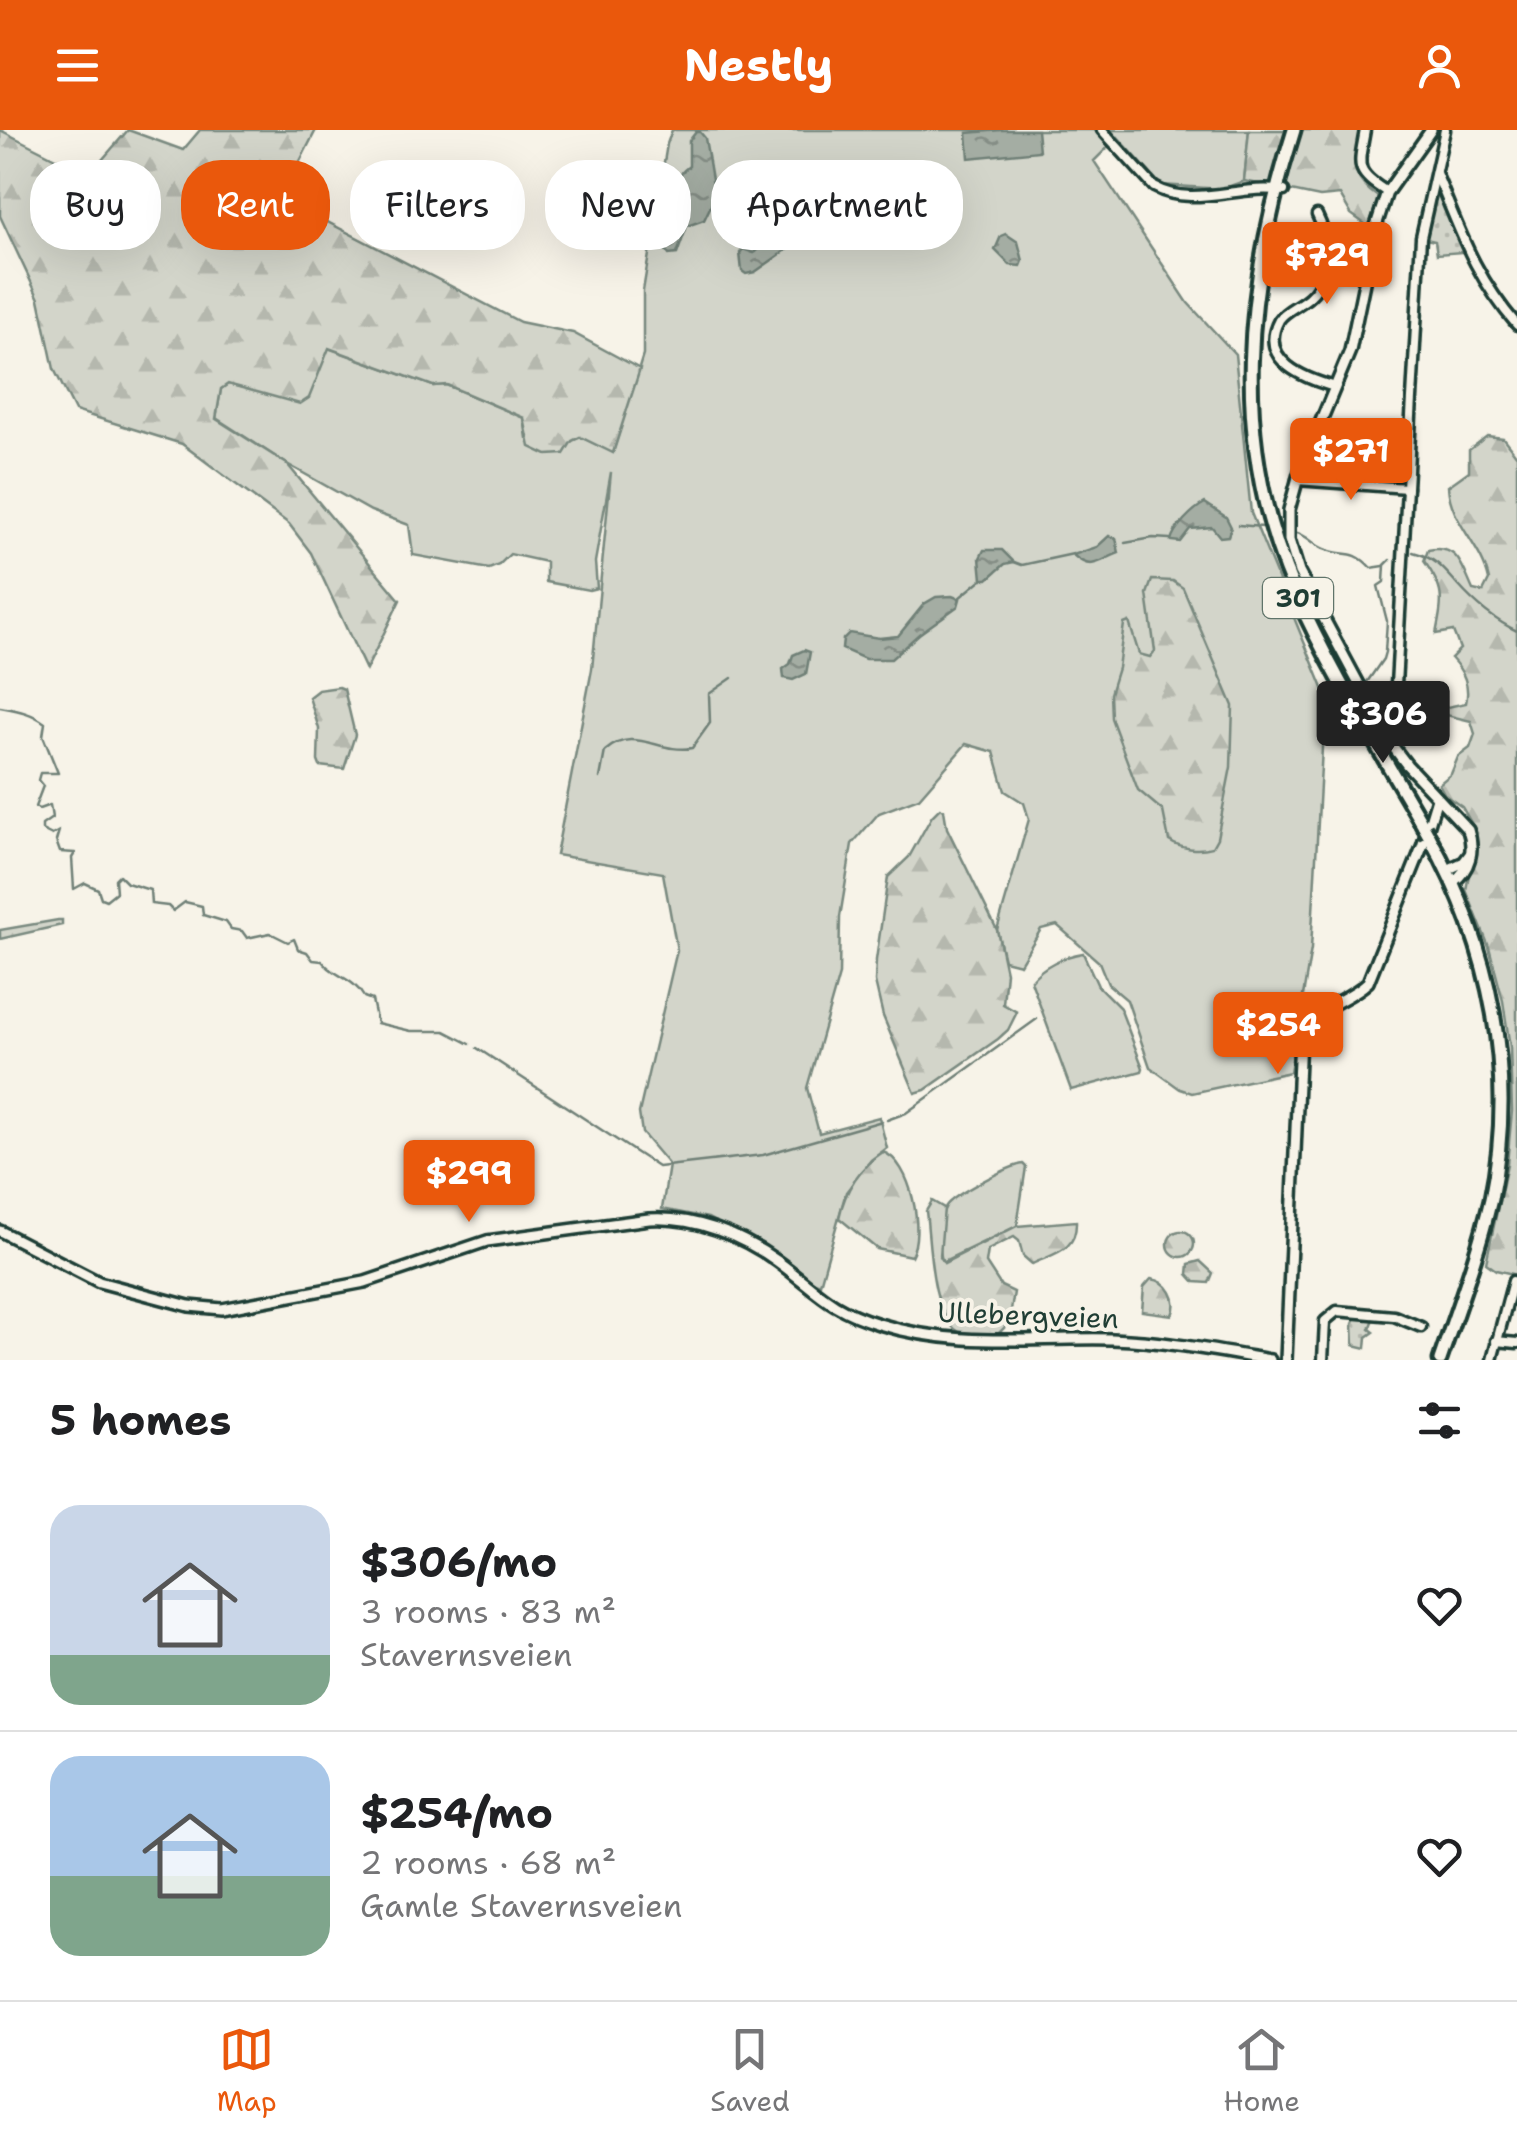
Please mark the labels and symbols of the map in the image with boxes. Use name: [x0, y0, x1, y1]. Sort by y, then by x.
pin: $729: [1268, 222, 1386, 307]
pin: $271: [1292, 418, 1410, 503]
road number: 301: [1263, 578, 1333, 618]
pin: $306: [1324, 681, 1442, 766]
pin: $254: [1219, 992, 1337, 1077]
pin: $299: [410, 1140, 528, 1225]
street label: Ullebergveien: [937, 1293, 1119, 1337]

